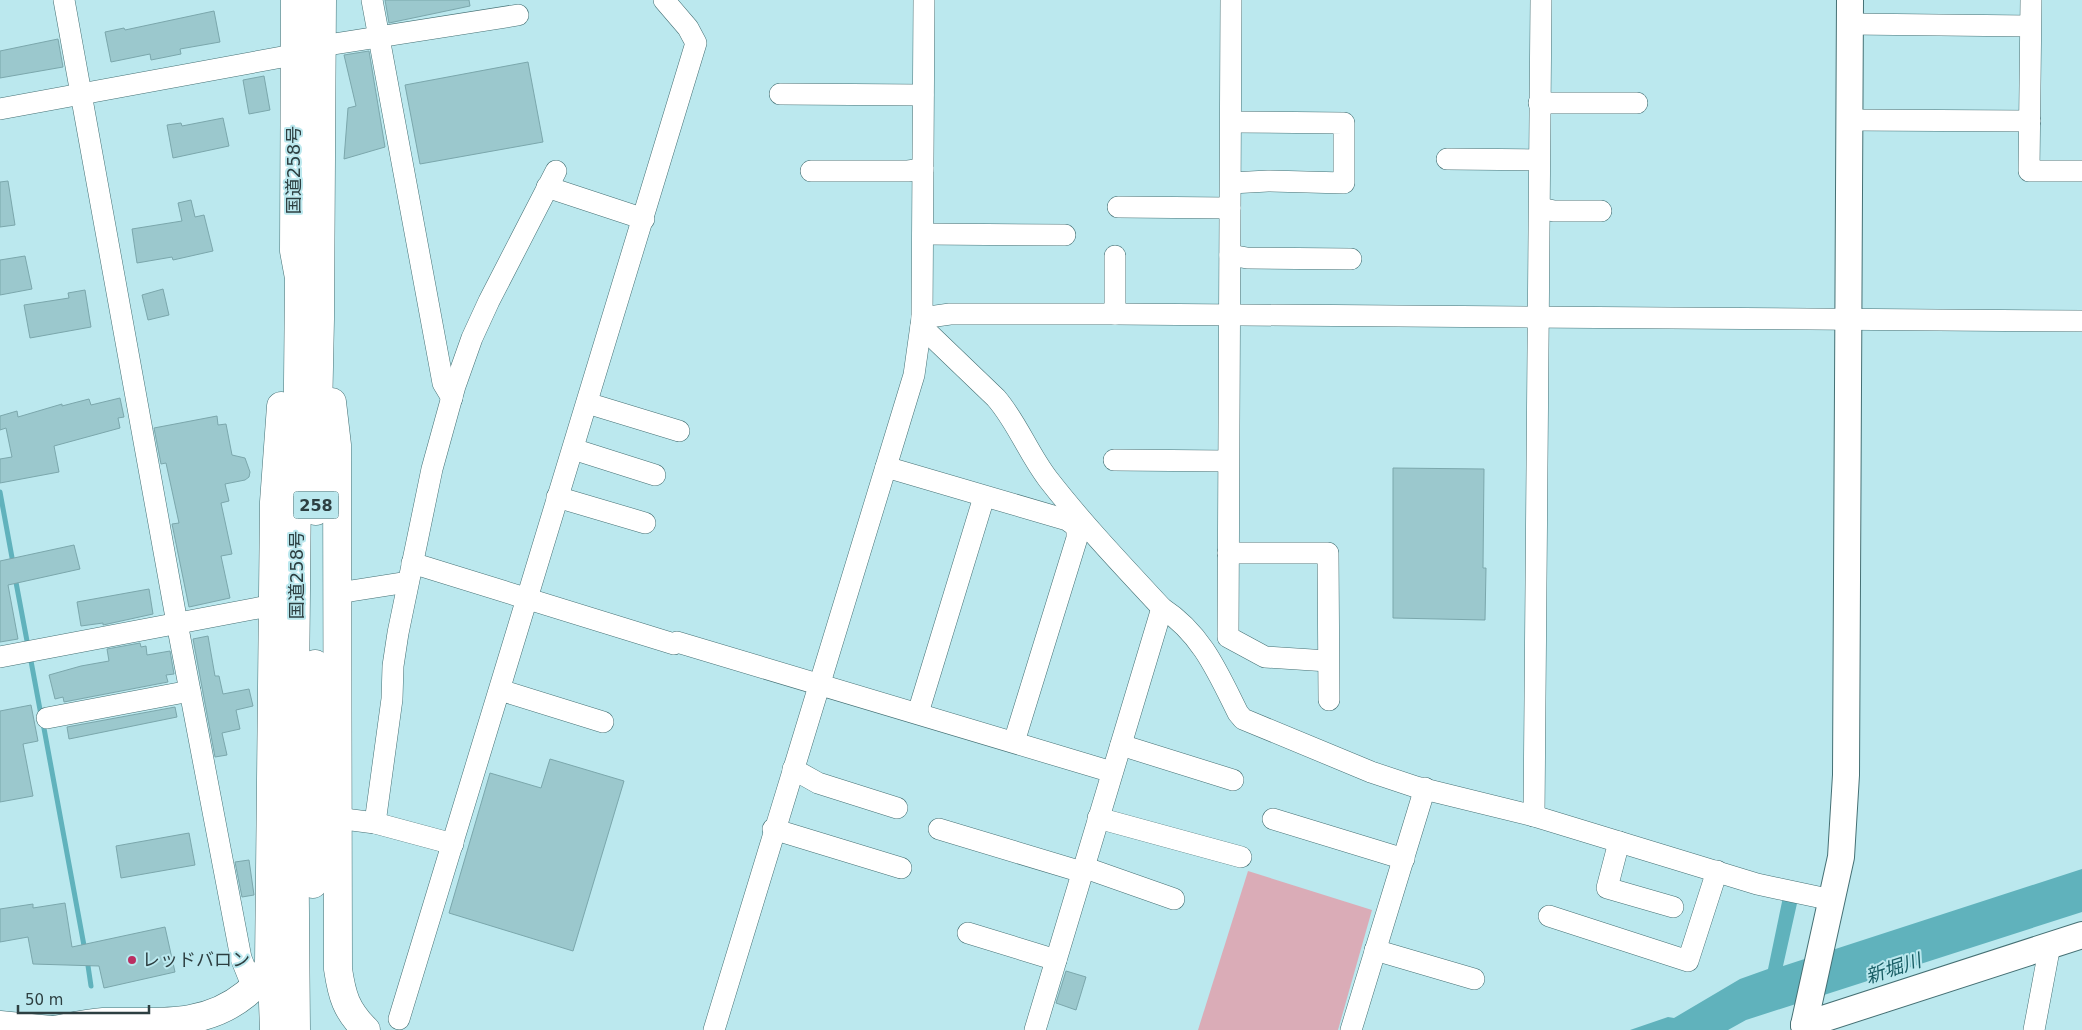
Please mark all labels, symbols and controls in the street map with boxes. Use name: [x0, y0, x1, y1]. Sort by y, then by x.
street label: 国道258号: [283, 126, 304, 214]
road number: 258: [294, 492, 338, 518]
street label: 国道258号: [286, 531, 307, 619]
water label: 新堀川: [1862, 948, 1925, 987]
place label: レッドバロン: [142, 949, 250, 970]
marker: レッドバロン: [126, 954, 138, 966]
scale bar: [18, 982, 149, 1014]
text: 50 m: [25, 991, 63, 1009]

